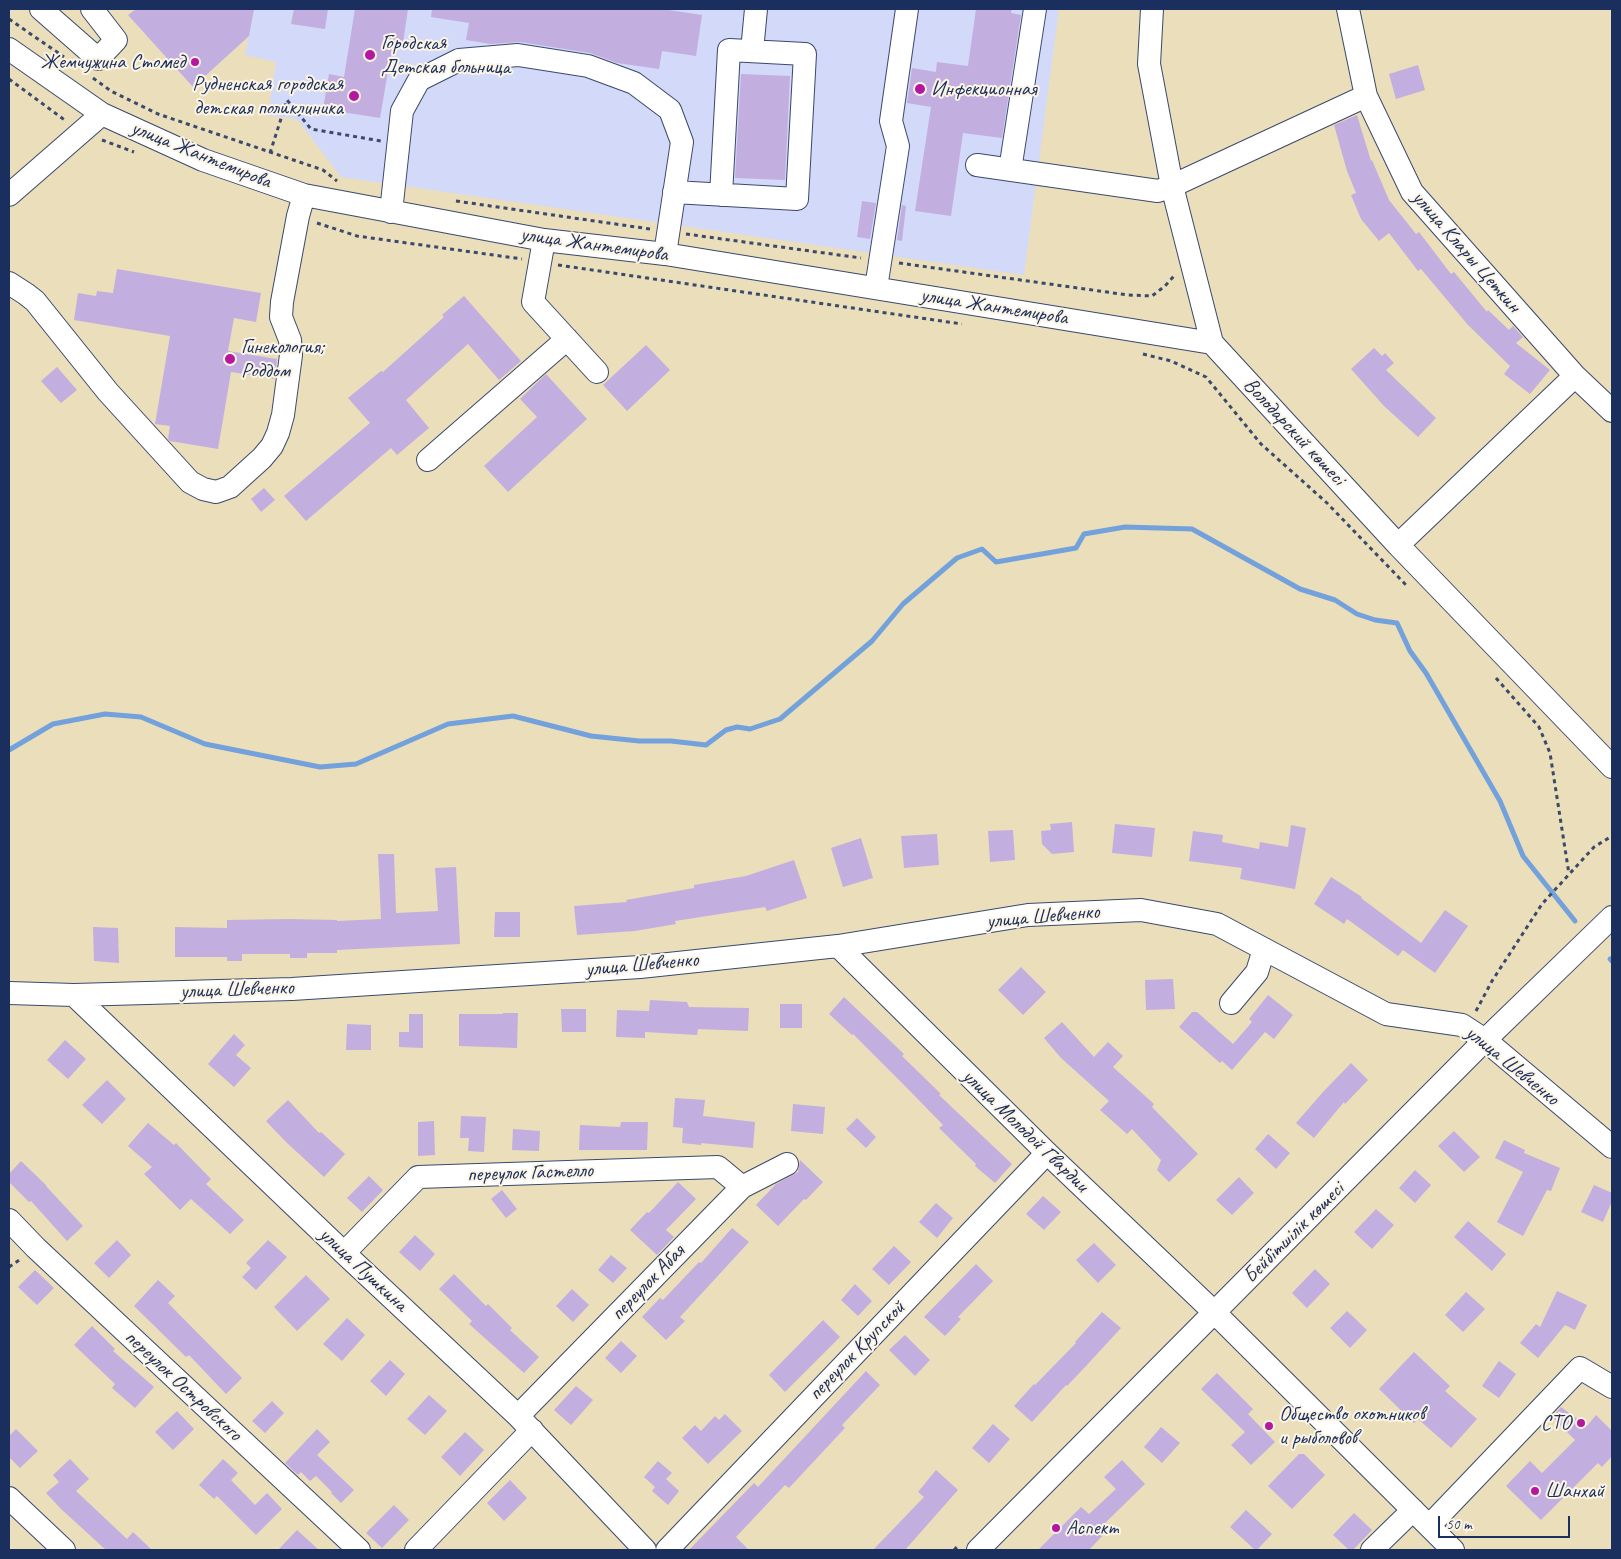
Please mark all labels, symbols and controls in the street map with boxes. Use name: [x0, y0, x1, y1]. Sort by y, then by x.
place label: Городская Детская больница: [381, 30, 510, 80]
marker: Городская Детская больница: [363, 48, 377, 62]
place label: Жемчужина Стомед: [41, 49, 185, 75]
marker: Жемчужина Стомед: [189, 56, 201, 68]
place label: Рудненская городская детская поликлиника: [192, 71, 343, 121]
place label: Инфекционная: [931, 76, 1037, 102]
marker: Инфекционная: [913, 82, 927, 96]
marker: Рудненская городская детская поликлиника: [347, 89, 361, 103]
street label: улица Жантемирова: [127, 116, 275, 194]
street label: улица Клары Цеткин: [1406, 186, 1526, 318]
street label: улица Жантемирова: [519, 222, 669, 268]
street label: улица Жантемирова: [919, 283, 1069, 331]
place label: Гинекология; Роддом: [241, 334, 324, 384]
marker: Гинекология; Роддом: [223, 352, 237, 366]
street label: Володарский көшесі: [1238, 373, 1350, 491]
street label: улица Шевченко: [985, 900, 1101, 934]
street label: улица Шевченко: [584, 948, 700, 982]
street label: улица Шевченко: [180, 975, 294, 1005]
street label: улица Шевченко: [1460, 1021, 1564, 1111]
street label: улица Молодой Гвардии: [956, 1064, 1094, 1198]
street label: переулок Гастелло: [467, 1158, 593, 1188]
street label: Бейбітшілік көшесі: [1238, 1177, 1350, 1289]
street label: улица Пушкина: [313, 1223, 413, 1317]
street label: переулок Абая: [606, 1240, 690, 1326]
street label: переулок Крупской: [803, 1296, 911, 1406]
street label: переулок Островского: [119, 1325, 247, 1447]
place label: Общество охотников и рыболовов: [1279, 1401, 1424, 1451]
place label: СТО: [1541, 1410, 1571, 1436]
marker: СТО: [1575, 1417, 1587, 1429]
marker: Общество охотников и рыболовов: [1263, 1420, 1275, 1432]
place label: Шанхай: [1545, 1478, 1604, 1504]
marker: Шанхай: [1529, 1485, 1541, 1497]
scale bar: [1441, 1506, 1574, 1538]
place label: Аспект: [1066, 1515, 1118, 1541]
text: 50 m: [1446, 1515, 1472, 1534]
marker: Аспект: [1050, 1522, 1062, 1534]

